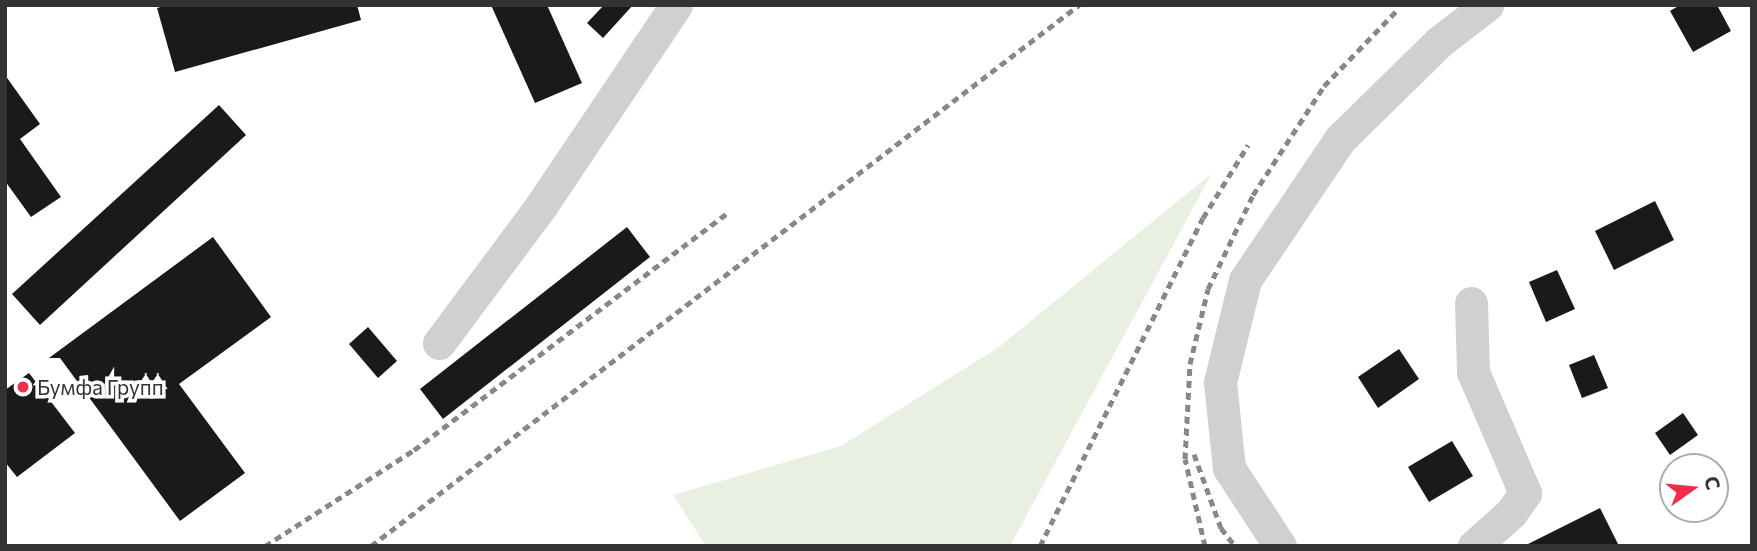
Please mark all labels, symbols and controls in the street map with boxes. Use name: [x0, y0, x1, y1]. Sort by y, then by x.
place label: Бумфа Групп: [37, 374, 164, 400]
marker: Бумфа Групп: [15, 379, 31, 395]
north arrow: [1659, 453, 1729, 523]
text: С: [1700, 474, 1726, 492]

